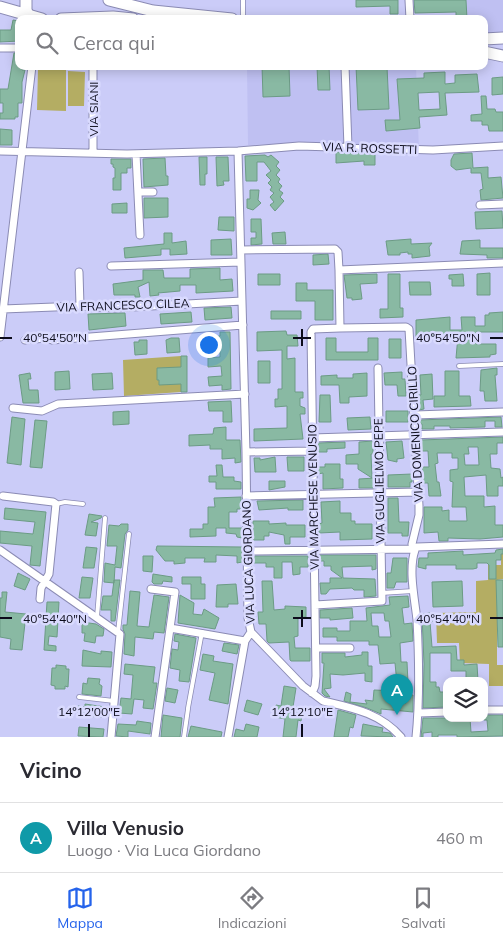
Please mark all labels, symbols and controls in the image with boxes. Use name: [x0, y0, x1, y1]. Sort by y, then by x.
search box: [15, 15, 488, 70]
icon: search: [33, 29, 61, 57]
text: Cerca qui: [73, 31, 155, 55]
street label: VIA SIANI: [86, 82, 101, 136]
street label: VIA R. ROSSETTI: [322, 139, 418, 157]
street label: VIA FRANCESCO CILEA: [56, 295, 190, 315]
text: 40°54'50"N: [23, 330, 87, 345]
text: 40°54'50"N: [416, 330, 480, 345]
your location: [196, 332, 222, 358]
street label: VIA DOMENICO CIRILLO: [404, 366, 426, 502]
street label: VIA GUGLIELMO PEPE: [370, 418, 388, 544]
street label: VIA MARCHESE VENUSIO: [304, 424, 322, 570]
street label: VIA LUCA GIORDANO: [238, 500, 258, 624]
text: 40°54'40"N: [23, 611, 87, 626]
text: 40°54'40"N: [416, 611, 480, 626]
pin: A: [381, 674, 413, 715]
map controls: [443, 677, 488, 722]
button: layers: [443, 677, 488, 722]
text: 14°12'00"E: [58, 704, 120, 719]
text: 14°12'10"E: [271, 704, 333, 719]
text: Vicino: [20, 757, 82, 783]
text: Villa Venusio: [67, 816, 184, 840]
text: A: [30, 828, 42, 848]
text: 460 m: [436, 828, 483, 848]
text: Luogo · Via Luca Giordano: [67, 840, 261, 860]
tab: Mappa: [57, 884, 103, 932]
tab: Indicazioni: [218, 884, 287, 932]
tab: Salvati: [401, 884, 446, 932]

